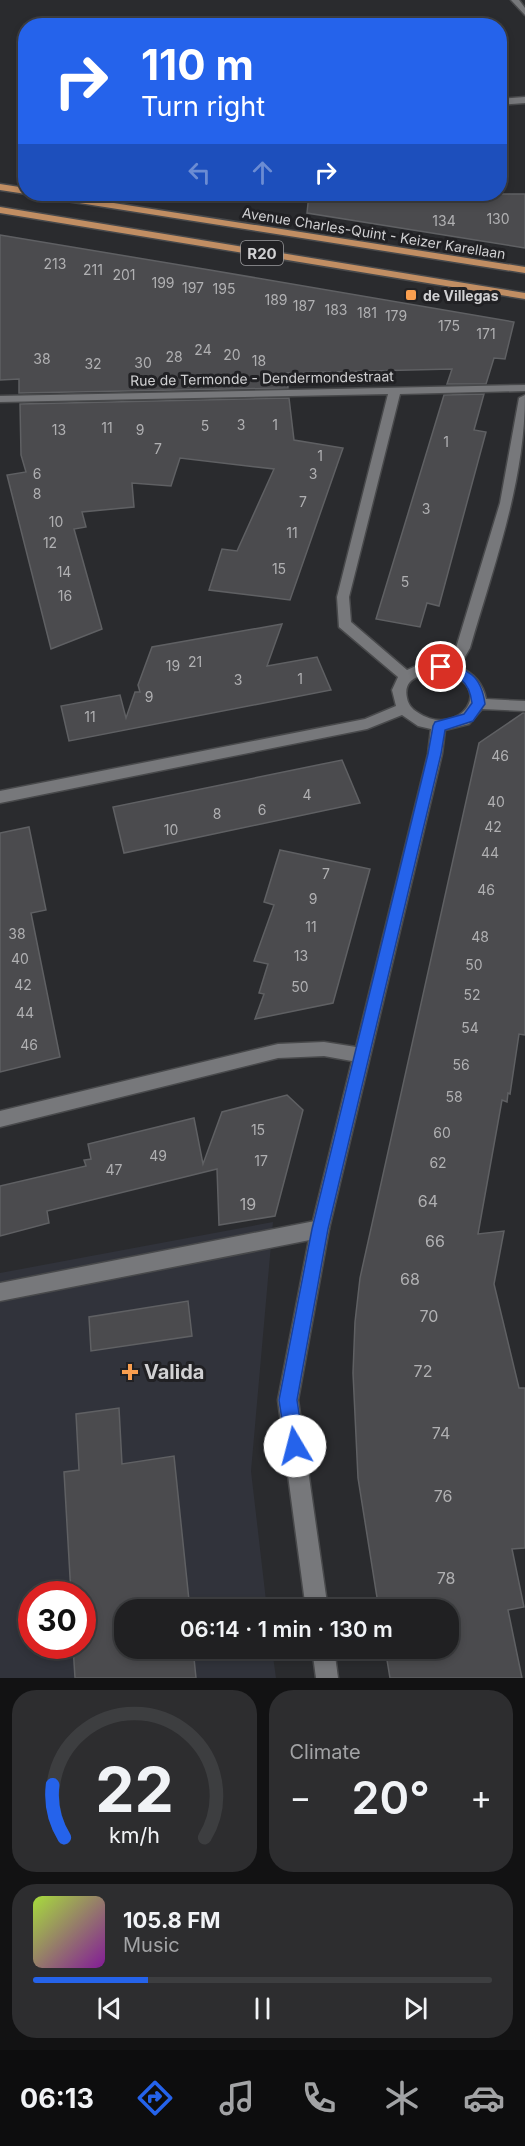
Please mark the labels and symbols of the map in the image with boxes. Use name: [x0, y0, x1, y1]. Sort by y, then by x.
street label: Avenue Charles-Quint - Keizer Karellaan: [241, 204, 507, 262]
house number: 130: [486, 210, 510, 227]
house number: 134: [432, 212, 456, 229]
road number: R20: [241, 241, 283, 265]
house number: 213: [44, 255, 66, 272]
house number: 211: [83, 261, 103, 278]
house number: 201: [112, 266, 136, 283]
house number: 199: [151, 274, 175, 291]
house number: 197: [182, 279, 204, 296]
house number: 195: [213, 280, 235, 297]
place label: de Villegas: [423, 287, 499, 304]
marker: de Villegas: [404, 288, 418, 302]
house number: 189: [264, 291, 288, 308]
house number: 187: [293, 297, 315, 314]
house number: 183: [324, 301, 348, 318]
house number: 181: [357, 304, 377, 321]
house number: 179: [385, 307, 407, 324]
house number: 175: [438, 317, 460, 334]
house number: 171: [476, 325, 496, 342]
house number: 24: [194, 341, 212, 358]
house number: 20: [223, 346, 241, 363]
house number: 28: [165, 348, 183, 365]
house number: 38: [33, 350, 51, 367]
house number: 18: [252, 352, 266, 369]
house number: 30: [134, 354, 152, 371]
house number: 32: [84, 355, 102, 372]
street label: Rue de Termonde - Dendermondestraat: [130, 367, 394, 389]
house number: 3: [237, 416, 245, 433]
house number: 1: [272, 416, 278, 433]
house number: 5: [201, 417, 209, 434]
house number: 11: [101, 419, 113, 436]
house number: 13: [52, 421, 66, 438]
house number: 9: [136, 421, 144, 438]
house number: 1: [443, 433, 449, 450]
house number: 7: [154, 440, 162, 457]
house number: 1: [317, 447, 323, 464]
house number: 6: [33, 465, 41, 482]
house number: 3: [309, 465, 317, 482]
house number: 8: [33, 485, 41, 502]
house number: 7: [299, 493, 307, 510]
house number: 3: [422, 500, 430, 517]
house number: 10: [49, 513, 63, 530]
house number: 11: [286, 524, 298, 541]
house number: 12: [43, 534, 57, 551]
house number: 15: [272, 560, 286, 577]
house number: 14: [57, 563, 71, 580]
house number: 5: [401, 573, 409, 590]
house number: 16: [58, 587, 72, 604]
pin: [415, 641, 466, 692]
house number: 21: [188, 653, 202, 670]
house number: 19: [166, 657, 180, 674]
house number: 1: [297, 670, 303, 687]
house number: 3: [234, 671, 242, 688]
house number: 9: [145, 688, 153, 705]
house number: 11: [84, 708, 96, 725]
house number: 46: [491, 747, 509, 764]
house number: 4: [302, 786, 312, 803]
house number: 40: [487, 793, 505, 810]
house number: 6: [258, 801, 266, 818]
house number: 8: [213, 805, 221, 822]
house number: 42: [484, 818, 502, 835]
house number: 10: [164, 821, 178, 838]
house number: 44: [481, 844, 499, 861]
house number: 7: [322, 865, 330, 882]
house number: 46: [477, 881, 495, 898]
house number: 9: [309, 890, 317, 907]
house number: 11: [305, 918, 317, 935]
house number: 38: [8, 925, 26, 942]
house number: 48: [471, 928, 489, 945]
house number: 13: [294, 947, 308, 964]
house number: 40: [11, 950, 29, 967]
house number: 50: [465, 956, 483, 973]
house number: 42: [14, 976, 32, 993]
house number: 50: [291, 978, 309, 995]
house number: 52: [463, 986, 481, 1003]
house number: 44: [16, 1004, 34, 1021]
house number: 54: [461, 1019, 479, 1036]
house number: 46: [20, 1036, 38, 1053]
house number: 56: [452, 1056, 470, 1073]
house number: 58: [445, 1088, 463, 1105]
house number: 15: [251, 1121, 265, 1138]
house number: 60: [433, 1124, 451, 1141]
house number: 49: [149, 1147, 167, 1164]
house number: 17: [254, 1152, 268, 1169]
house number: 62: [429, 1154, 447, 1171]
house number: 47: [106, 1161, 123, 1178]
house number: 64: [418, 1191, 438, 1211]
house number: 19: [240, 1194, 256, 1214]
house number: 66: [425, 1231, 445, 1251]
house number: 68: [400, 1269, 420, 1289]
house number: 70: [420, 1306, 438, 1326]
place label: Valida: [144, 1360, 204, 1384]
house number: 72: [414, 1361, 432, 1381]
marker: Valida: [121, 1363, 139, 1381]
position arrow: [263, 1414, 327, 1478]
house number: 74: [432, 1423, 450, 1443]
house number: 76: [434, 1486, 452, 1506]
house number: 78: [437, 1568, 455, 1588]
speed limit sign: 30: [18, 1581, 96, 1659]

